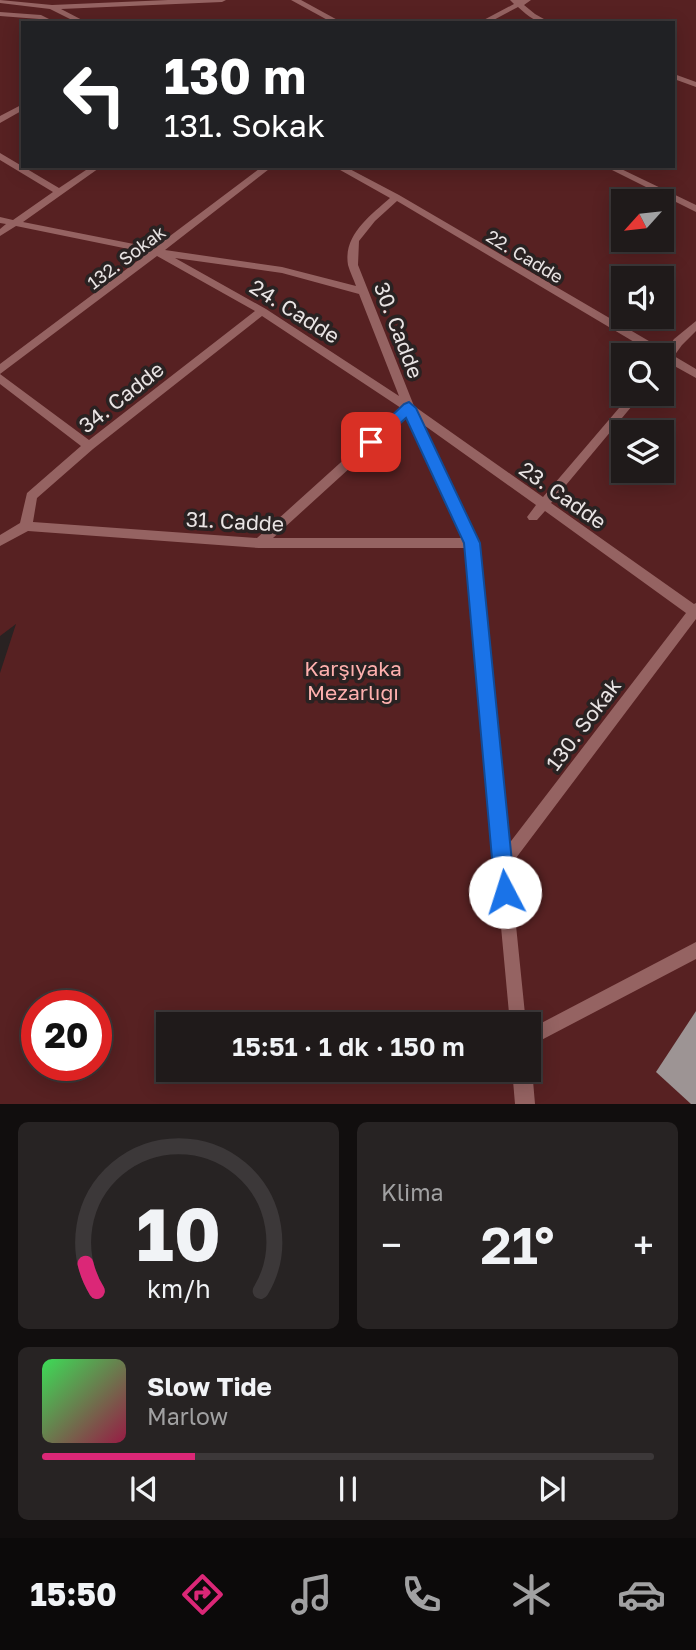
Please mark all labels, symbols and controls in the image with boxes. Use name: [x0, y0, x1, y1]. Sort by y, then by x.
text: 130 m: [164, 46, 306, 105]
icon: left: [49, 49, 140, 140]
text: 131. Sokak: [164, 106, 325, 144]
north arrow: [611, 189, 674, 252]
map controls: [611, 189, 674, 483]
street label: 132. Sokak: [83, 220, 169, 294]
street label: 22. Cadde: [483, 224, 567, 288]
button: sound: [611, 266, 674, 329]
street label: 24. Cadde: [245, 273, 345, 349]
street label: 30. Cadde: [369, 278, 429, 382]
button: search: [611, 343, 674, 406]
street label: 34. Cadde: [73, 356, 169, 438]
pin: [341, 412, 401, 472]
button: layers: [611, 420, 674, 483]
icon: arrive: [352, 423, 390, 461]
street label: 23. Cadde: [515, 456, 611, 534]
street label: 31. Cadde: [185, 505, 285, 537]
park label: Karşıyaka Mezarlığı: [304, 655, 402, 705]
street label: 130. Sokak: [540, 673, 626, 775]
position arrow: [468, 855, 542, 929]
speed limit sign: 20: [21, 990, 112, 1081]
text: 15:51 · 1 dk · 150 m: [232, 1031, 465, 1062]
text: Klima: [381, 1178, 444, 1206]
text: 10: [136, 1191, 221, 1278]
text: 21°: [481, 1213, 554, 1275]
text: −: [381, 1222, 402, 1267]
text: +: [633, 1222, 654, 1267]
text: km/h: [147, 1273, 210, 1304]
text: Slow Tide: [147, 1371, 272, 1402]
text: Marlow: [147, 1402, 228, 1430]
icon: previous: [125, 1470, 163, 1508]
icon: pause: [329, 1470, 367, 1508]
icon: next: [533, 1470, 571, 1508]
icon: directions: [178, 1570, 227, 1619]
icon: music: [287, 1570, 336, 1619]
icon: phone: [397, 1570, 446, 1619]
icon: climate: [507, 1570, 556, 1619]
icon: car: [617, 1570, 666, 1619]
text: 15:50: [30, 1575, 117, 1613]

